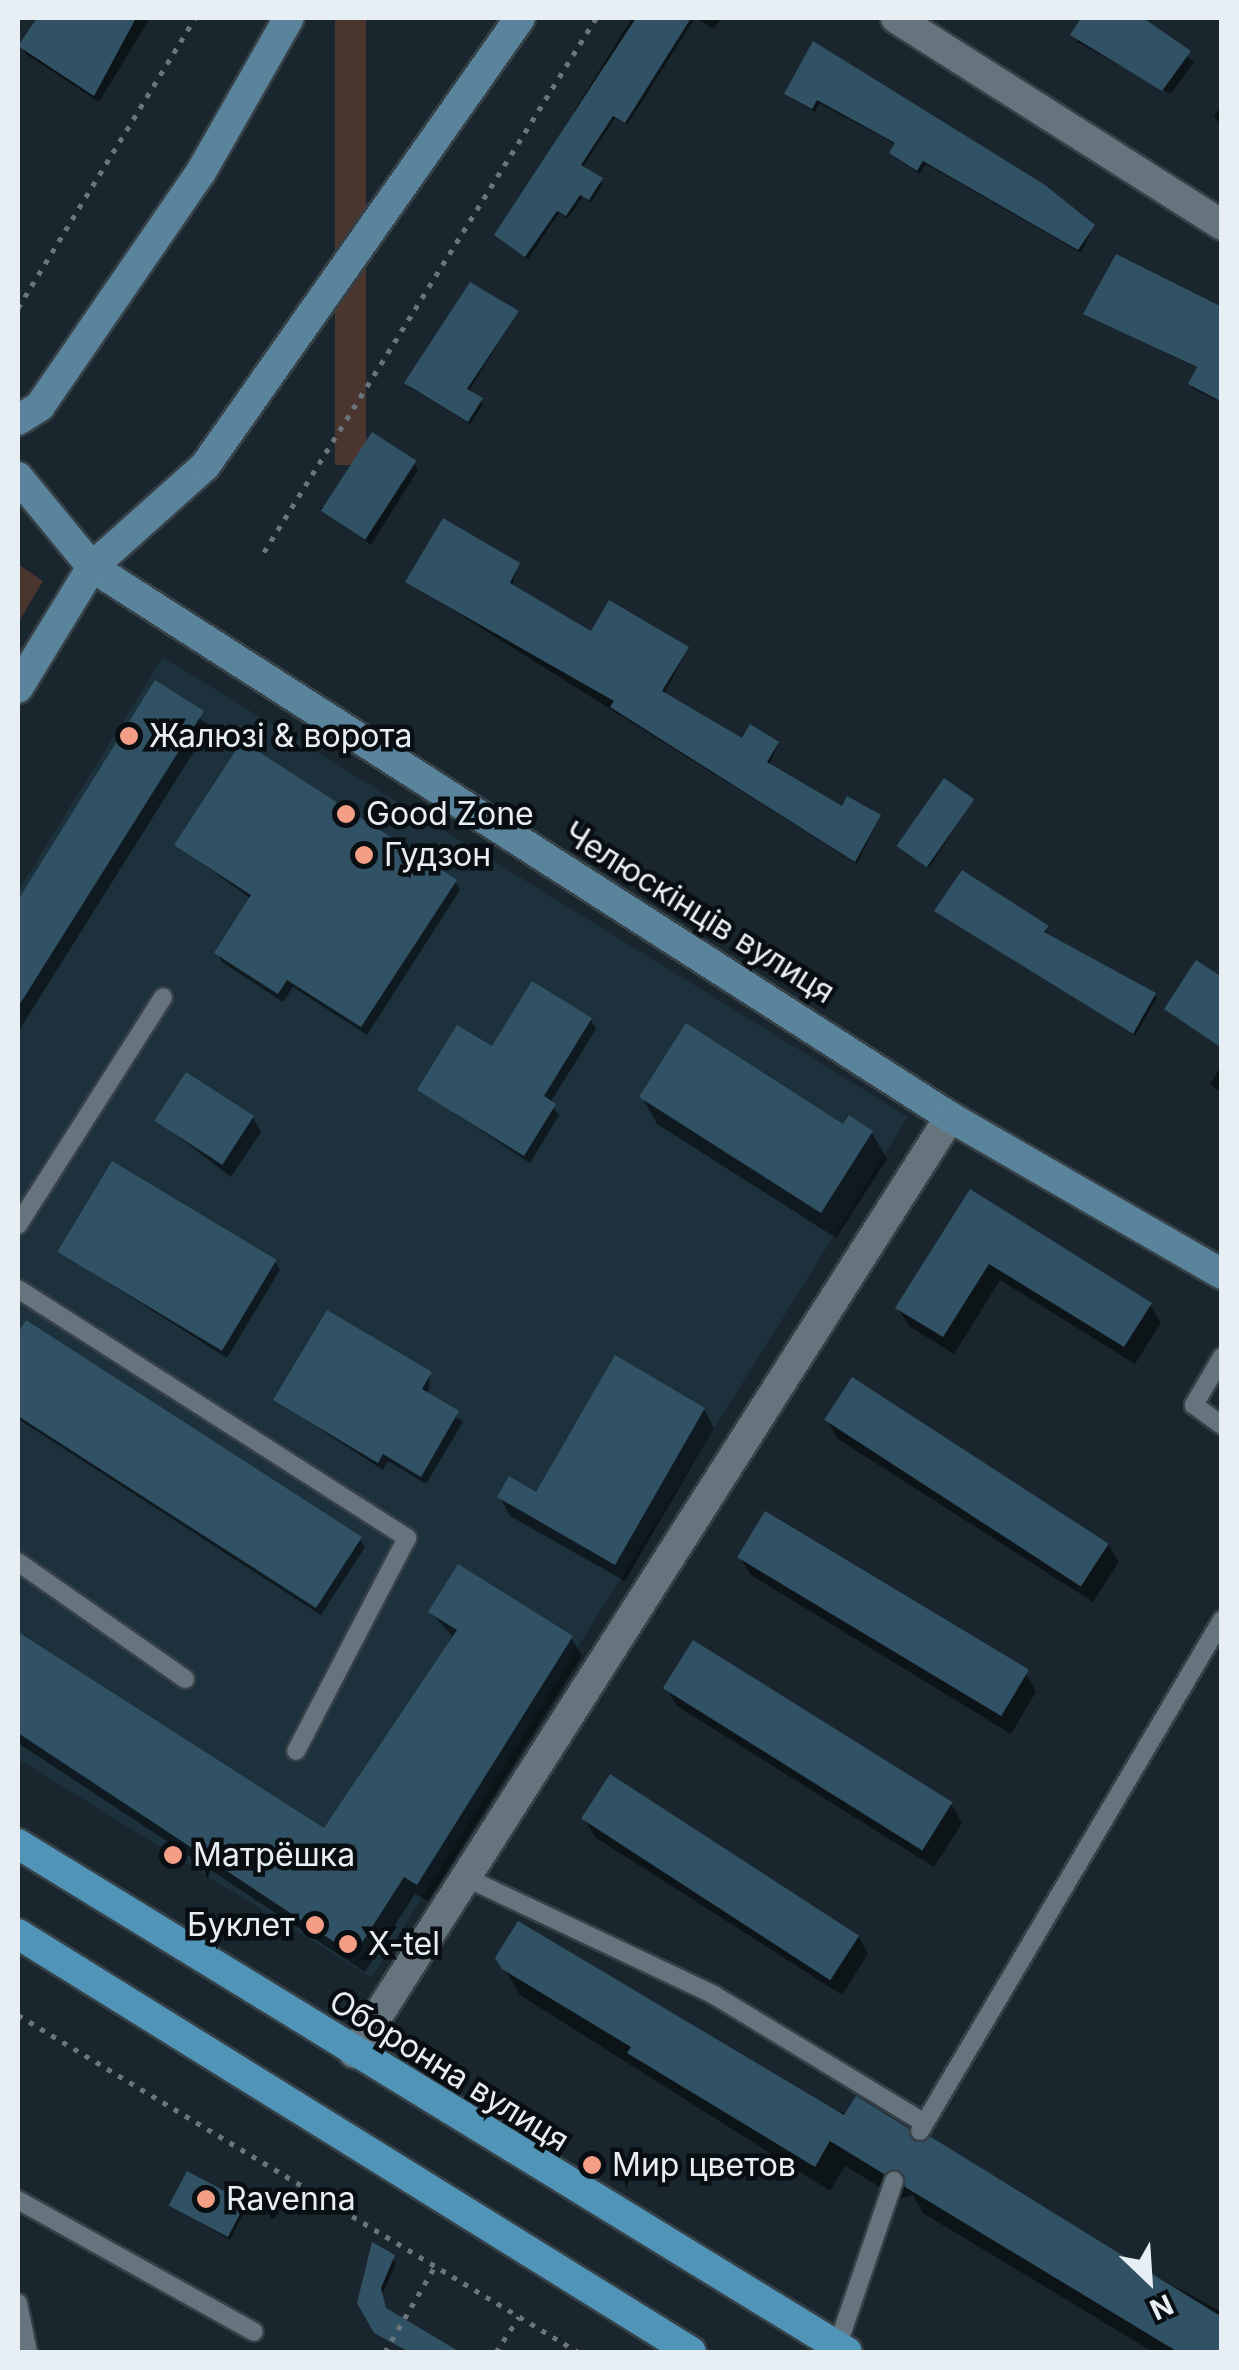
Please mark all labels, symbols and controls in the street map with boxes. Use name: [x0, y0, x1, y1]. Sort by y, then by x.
place label: Жалюзі & ворота: [149, 717, 412, 755]
marker: Жалюзі & ворота: [118, 725, 140, 747]
place label: Good Zone: [366, 795, 534, 833]
marker: Good Zone: [335, 803, 357, 825]
street label: Челюскінців вулиця: [557, 814, 841, 1012]
place label: Гудзон: [384, 836, 491, 874]
marker: Гудзон: [353, 844, 375, 866]
place label: Матрёшка: [193, 1836, 355, 1874]
marker: Матрёшка: [162, 1844, 184, 1866]
place label: Буклет: [187, 1906, 295, 1944]
marker: Буклет: [304, 1914, 326, 1936]
place label: X-tel: [368, 1925, 440, 1963]
marker: X-tel: [337, 1933, 359, 1955]
street label: Оборонна вулиця: [322, 1982, 576, 2160]
place label: Мир цветов: [612, 2146, 796, 2184]
marker: Мир цветов: [581, 2154, 603, 2176]
place label: Ravenna: [226, 2180, 356, 2218]
marker: Ravenna: [195, 2188, 217, 2210]
north arrow: [1099, 2230, 1199, 2330]
text: N: [1145, 2287, 1179, 2327]

